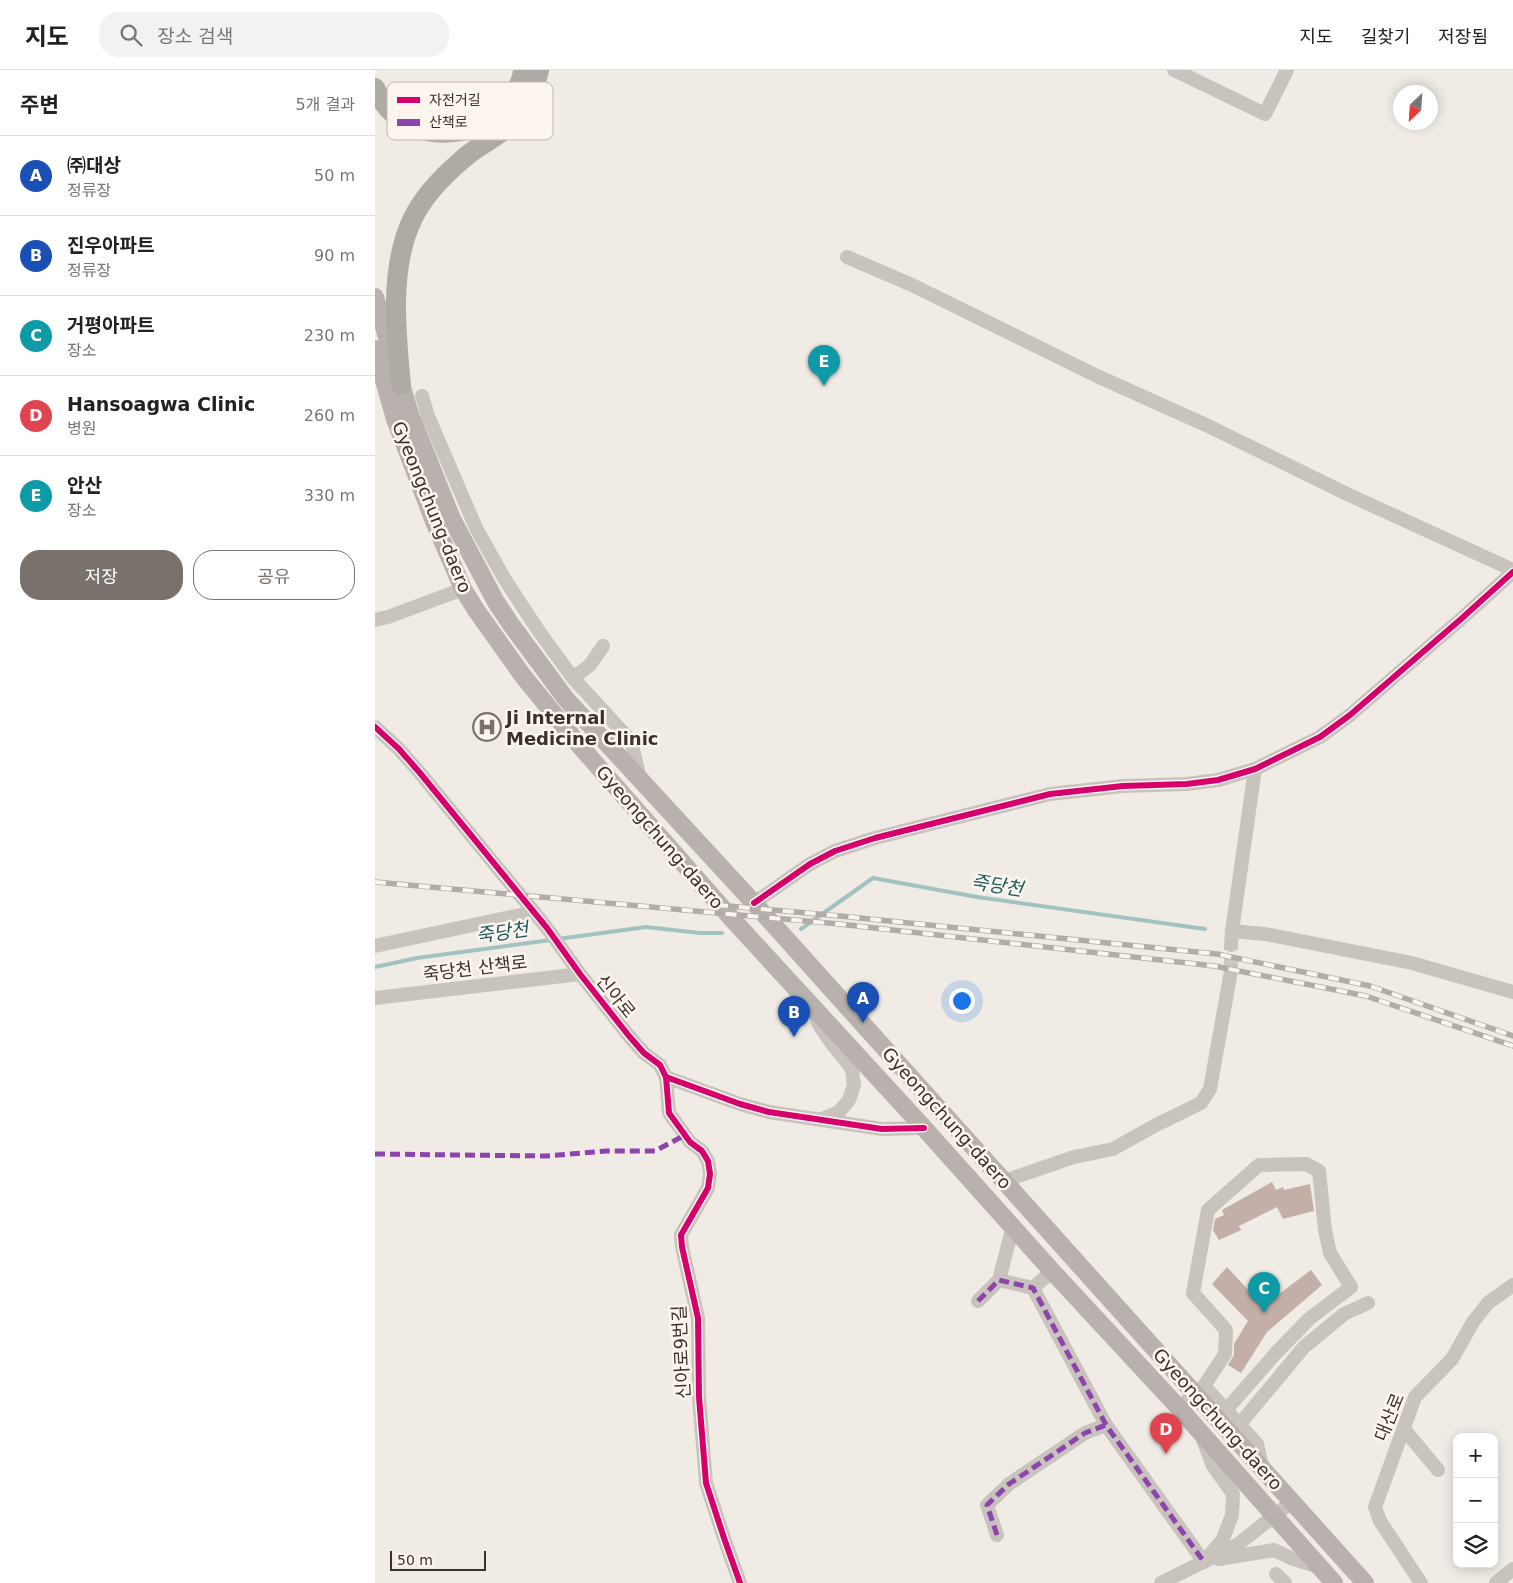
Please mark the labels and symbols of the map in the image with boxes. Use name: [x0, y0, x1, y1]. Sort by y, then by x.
legend: [387, 82, 553, 140]
north arrow: [1393, 85, 1438, 130]
text: 자전거길: [429, 92, 481, 108]
text: 산책로: [429, 114, 468, 130]
pin: E: [808, 345, 840, 386]
street label: Gyeongchung-daero: [388, 418, 476, 596]
place label: Ji Internal Medicine Clinic: [504, 707, 659, 749]
hospital icon: Ji Internal Medicine Clinic: [472, 712, 502, 742]
street label: Gyeongchung-daero: [592, 761, 728, 913]
water label: 죽당천: [969, 870, 1026, 900]
water label: 죽당천: [474, 917, 531, 947]
street label: 죽당천 산책로: [422, 951, 528, 985]
street label: 신아로: [592, 970, 640, 1022]
pin: A: [847, 982, 879, 1023]
your location: [949, 988, 975, 1014]
pin: B: [778, 996, 810, 1037]
street label: Gyeongchung-daero: [878, 1043, 1016, 1193]
pin: C: [1248, 1272, 1280, 1313]
street label: 신아로9번길: [668, 1304, 694, 1400]
street label: Gyeongchung-daero: [1149, 1344, 1287, 1494]
street label: 대산로: [1370, 1390, 1408, 1444]
pin: D: [1150, 1413, 1182, 1454]
scale bar: [390, 1548, 486, 1571]

